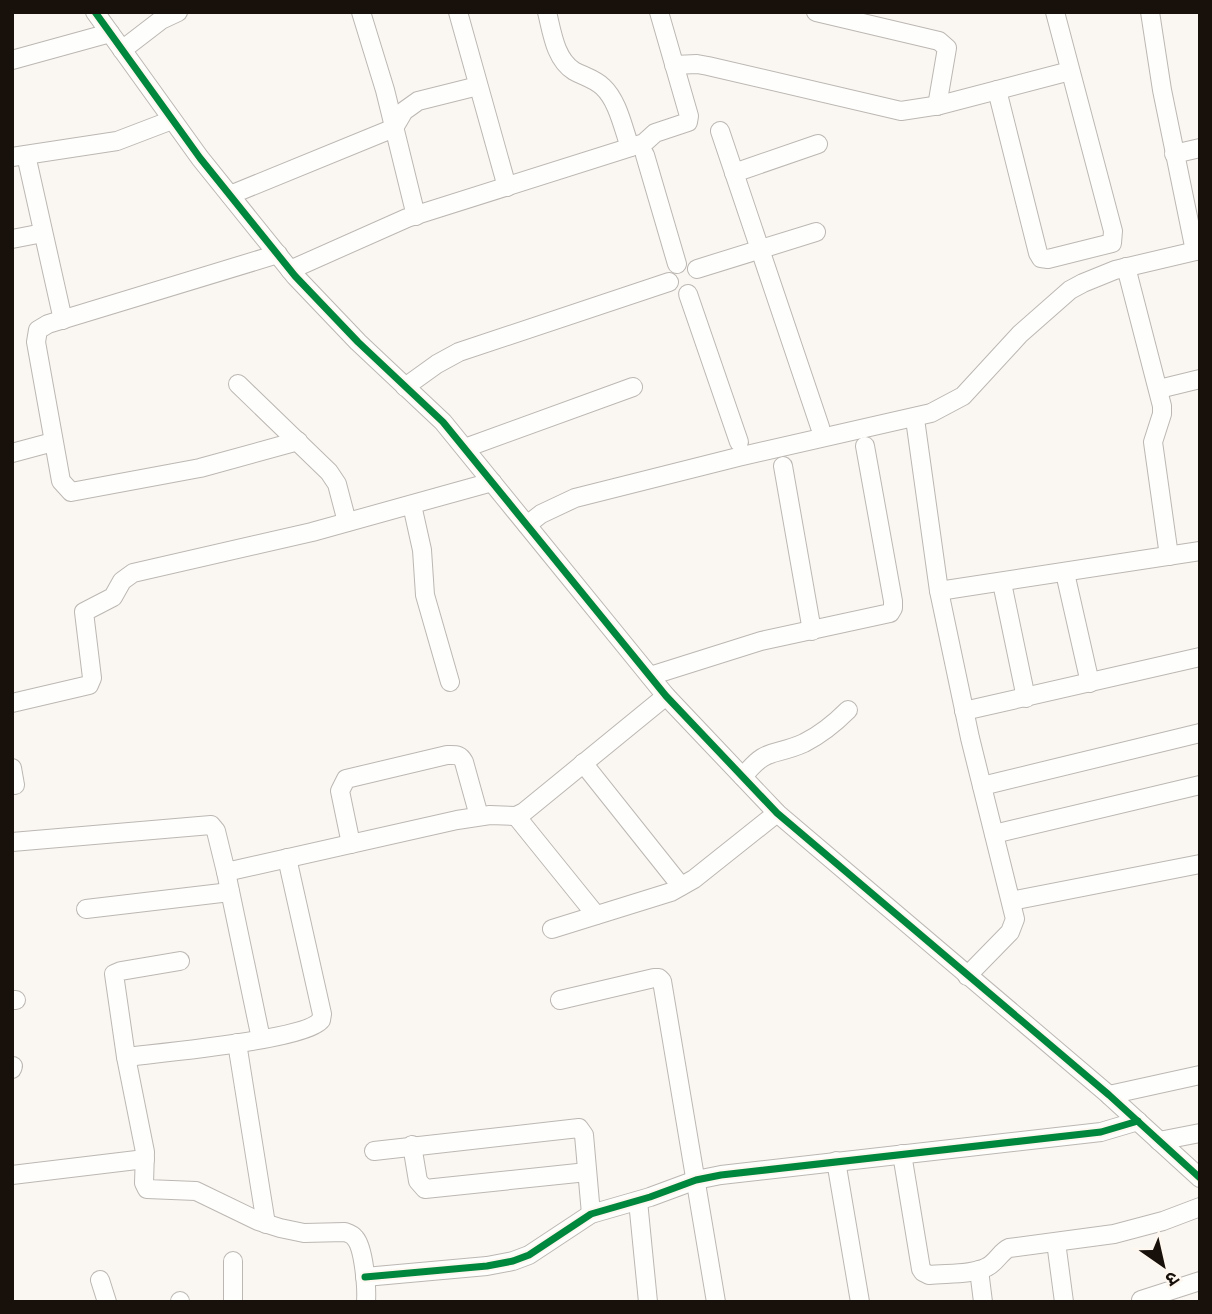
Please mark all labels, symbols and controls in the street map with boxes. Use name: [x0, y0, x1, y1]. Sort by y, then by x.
north arrow: [1128, 1230, 1198, 1300]
text: उ: [1159, 1264, 1184, 1293]

